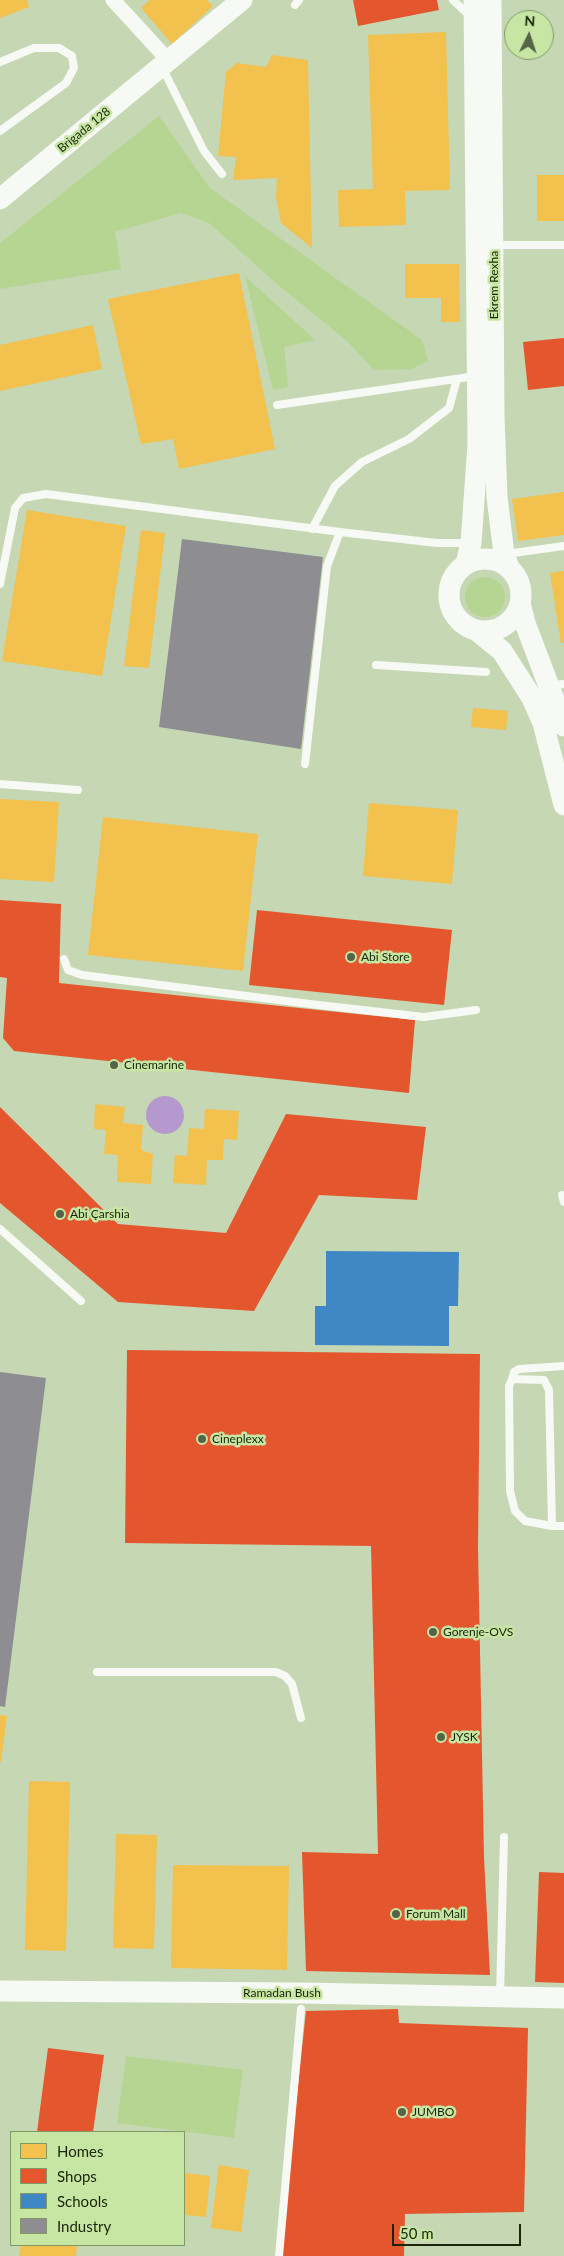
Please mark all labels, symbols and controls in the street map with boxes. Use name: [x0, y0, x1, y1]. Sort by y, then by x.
north arrow: [504, 10, 554, 60]
text: N: [524, 12, 536, 29]
street label: Brigada 128: [55, 104, 113, 156]
street label: Ekrem Rexha: [487, 251, 501, 319]
place label: Abi Store: [361, 950, 410, 964]
marker: Abi Store: [345, 951, 357, 963]
place label: Cinemarine: [124, 1058, 184, 1072]
marker: Cinemarine: [108, 1059, 120, 1071]
place label: Abi Çarshia: [70, 1207, 130, 1221]
marker: Abi Çarshia: [54, 1208, 66, 1220]
place label: Cineplexx: [212, 1432, 264, 1446]
marker: Cineplexx: [196, 1433, 208, 1445]
place label: Gorenje-OVS: [443, 1625, 513, 1639]
marker: Gorenje-OVS: [427, 1626, 439, 1638]
place label: JYSK: [451, 1730, 478, 1744]
marker: JYSK: [435, 1731, 447, 1743]
place label: Forum Mall: [406, 1907, 466, 1921]
marker: Forum Mall: [390, 1908, 402, 1920]
street label: Ramadan Bush: [243, 1986, 321, 2000]
place label: JUMBO: [412, 2105, 454, 2119]
marker: JUMBO: [396, 2106, 408, 2118]
legend: [10, 2131, 185, 2246]
text: Homes: [57, 2142, 103, 2160]
text: Shops: [57, 2167, 97, 2185]
text: Schools: [57, 2192, 108, 2210]
scale bar: [394, 2214, 523, 2246]
text: Industry: [57, 2217, 111, 2235]
text: 50 m: [400, 2224, 434, 2242]

